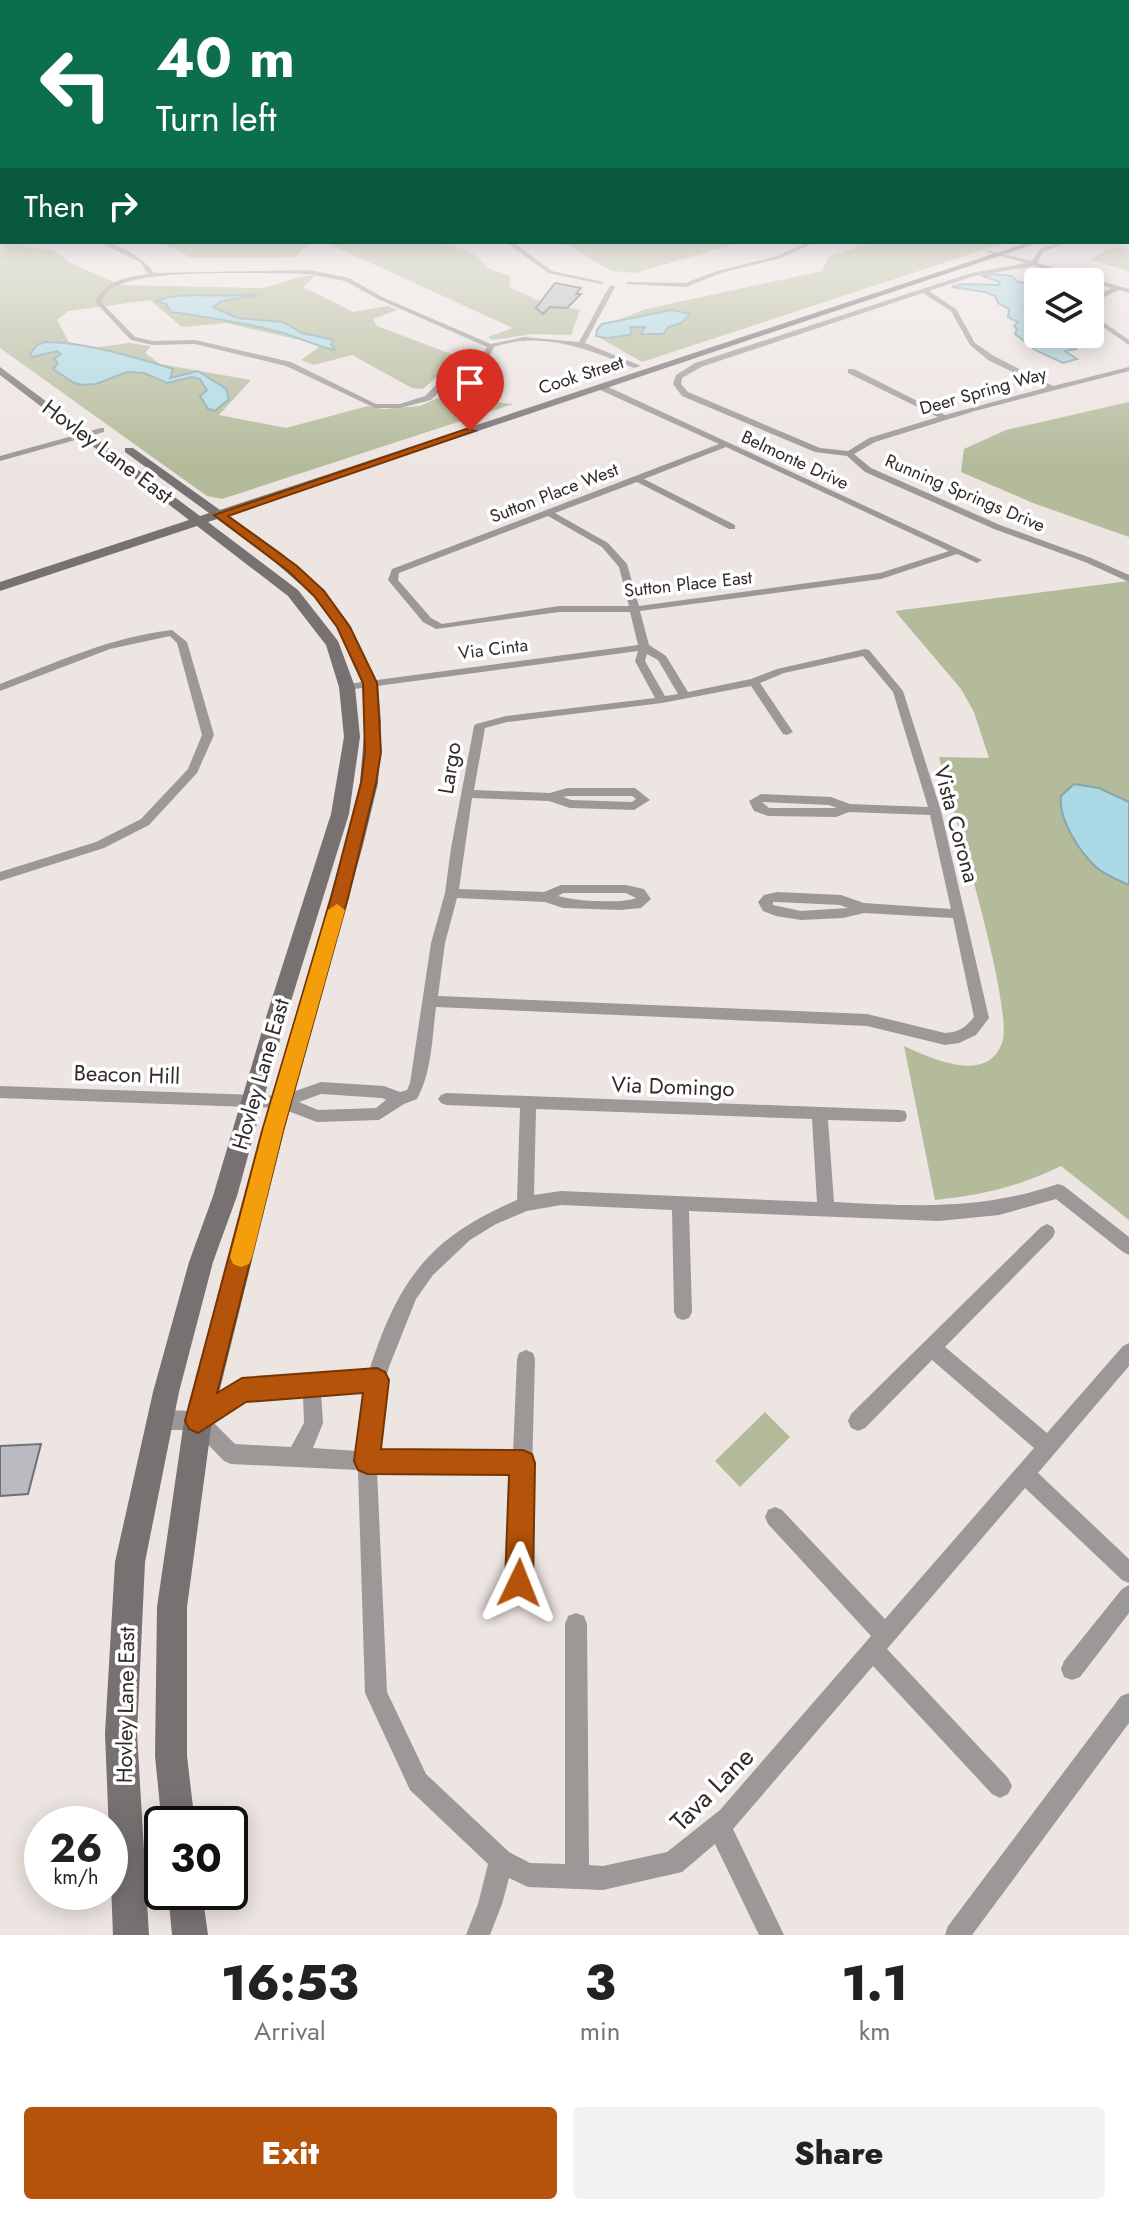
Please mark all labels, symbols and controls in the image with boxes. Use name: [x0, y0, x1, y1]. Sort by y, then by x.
text: 40 m: [156, 17, 295, 98]
icon: left: [24, 32, 128, 136]
text: Turn left: [156, 92, 277, 144]
icon: right: [101, 184, 145, 228]
text: Then: [24, 185, 85, 228]
map controls: [1024, 268, 1104, 348]
button: layers: [1024, 268, 1104, 348]
pin: [436, 349, 504, 431]
street label: Cook Street: [535, 349, 628, 401]
street label: Deer Spring Way: [916, 360, 1050, 422]
icon: arrive: [448, 361, 492, 405]
street label: Hovley Lane East: [36, 391, 181, 511]
street label: Belmonte Drive: [737, 424, 853, 496]
street label: Running Springs Drive: [881, 448, 1049, 538]
street label: Sutton Place West: [486, 456, 623, 529]
street label: Sutton Place East: [623, 564, 754, 604]
street label: Via Cinta: [457, 632, 529, 666]
street label: Largo: [429, 740, 469, 796]
street label: Vista Corona: [926, 762, 988, 886]
street label: Hovley Lane East: [223, 994, 297, 1154]
street label: Beacon Hill: [73, 1056, 181, 1092]
street label: Via Domingo: [611, 1068, 735, 1104]
position arrow: [477, 1541, 561, 1625]
street label: Hovley Lane East: [108, 1626, 142, 1783]
street label: Tava Lane: [661, 1738, 763, 1840]
speed limit sign: 30: [144, 1806, 248, 1910]
text: 26: [50, 1819, 103, 1877]
text: km/h: [53, 1863, 99, 1892]
text: 16:53: [221, 1949, 359, 2018]
text: 3: [585, 1949, 616, 2018]
text: 1.1: [842, 1949, 908, 2018]
text: Arrival: [254, 2012, 326, 2050]
text: min: [580, 2012, 620, 2050]
text: km: [859, 2012, 891, 2050]
button: Exit: [24, 2107, 557, 2199]
button: Share: [573, 2107, 1105, 2199]

